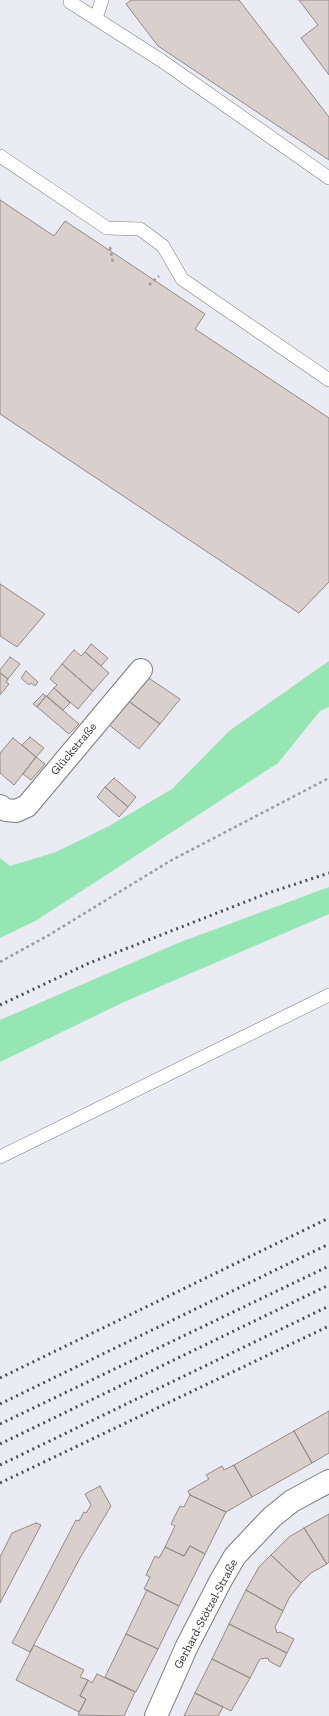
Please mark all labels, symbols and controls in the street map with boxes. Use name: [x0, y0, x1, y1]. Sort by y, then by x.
street label: Glückstraße: [48, 720, 100, 778]
street label: Gerhard-Stötzel-Straße: [171, 1557, 241, 1671]

